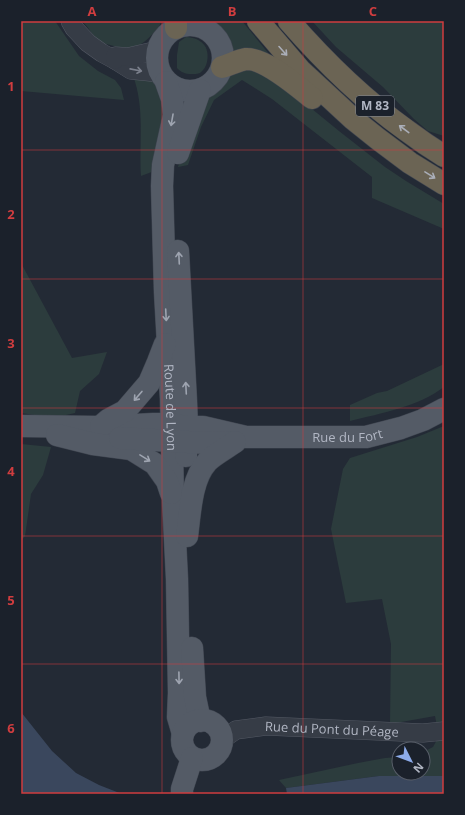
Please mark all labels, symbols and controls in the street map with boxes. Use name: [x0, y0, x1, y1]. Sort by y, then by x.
text: A: [88, 2, 97, 20]
text: B: [228, 2, 237, 20]
text: C: [369, 2, 377, 20]
one-way arrow: [278, 46, 287, 56]
one-way arrow: [129, 67, 142, 75]
text: 1: [7, 77, 15, 95]
road number: M 83: [356, 96, 394, 116]
one-way arrow: [168, 113, 176, 126]
one-way arrow: [399, 125, 410, 133]
one-way arrow: [424, 172, 436, 180]
text: 2: [7, 205, 15, 223]
one-way arrow: [175, 252, 182, 265]
one-way arrow: [162, 308, 170, 321]
text: 3: [7, 334, 15, 352]
street label: Route de Lyon: [160, 363, 181, 451]
one-way arrow: [182, 382, 189, 395]
one-way arrow: [133, 391, 142, 401]
street label: Rue du Fort: [312, 424, 385, 446]
one-way arrow: [139, 454, 151, 462]
text: 4: [7, 462, 15, 480]
text: 5: [7, 591, 15, 609]
one-way arrow: [175, 671, 182, 684]
street label: Rue du Pont du Péage: [265, 717, 399, 741]
text: 6: [7, 719, 15, 737]
north arrow: [391, 741, 431, 781]
text: N: [410, 760, 427, 776]

